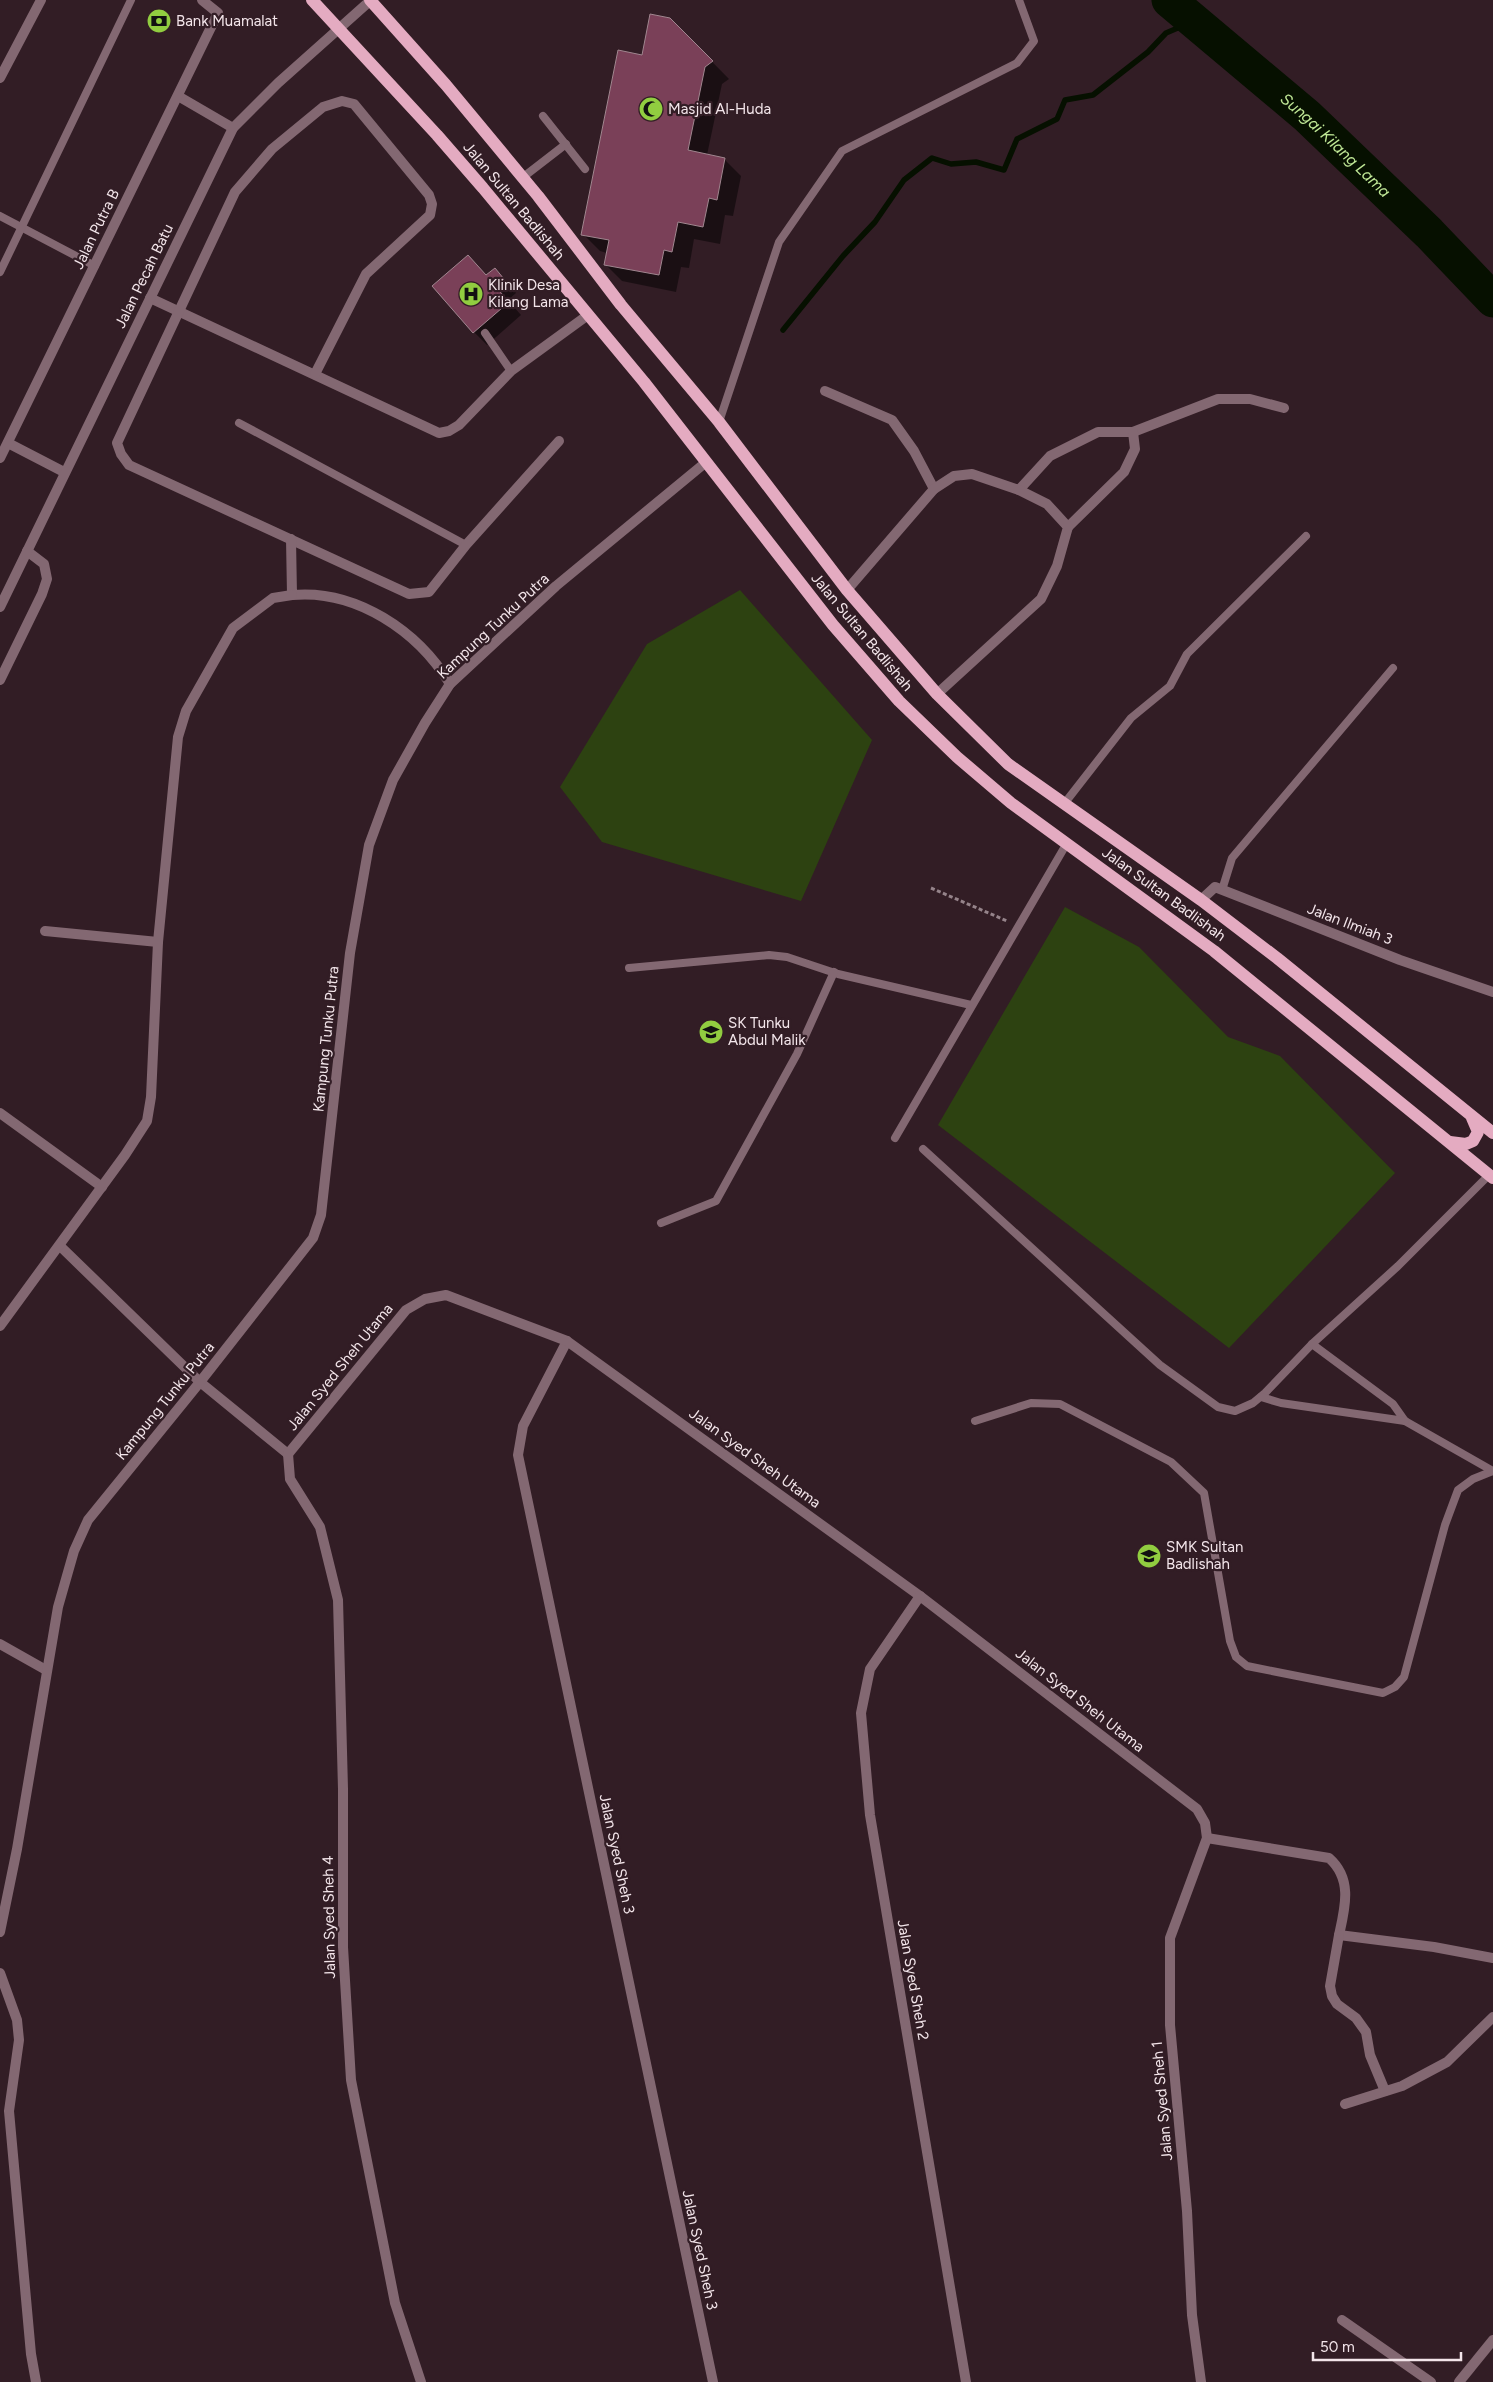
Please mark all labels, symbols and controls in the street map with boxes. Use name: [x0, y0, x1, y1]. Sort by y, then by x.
bank icon: Bank Muamalat: [146, 8, 172, 34]
place label: Bank Muamalat: [176, 12, 278, 30]
water label: Sungai Kilang Lama: [1277, 89, 1394, 201]
mosque icon: Masjid Al-Huda: [638, 96, 664, 122]
place label: Masjid Al-Huda: [668, 100, 771, 118]
street label: Jalan Sultan Badlishah: [459, 138, 569, 264]
street label: Jalan Putra B: [69, 186, 123, 272]
street label: Jalan Pecah Batu: [111, 221, 177, 331]
place label: Klinik Desa Kilang Lama: [488, 276, 568, 311]
hospital icon: Klinik Desa Kilang Lama: [458, 281, 484, 307]
street label: Kampung Tunku Putra: [433, 569, 553, 683]
street label: Jalan Sultan Badlishah: [807, 569, 917, 695]
street label: Jalan Sultan Badlishah: [1099, 843, 1229, 945]
street label: Jalan Ilmiah 3: [1305, 899, 1395, 949]
street label: Kampung Tunku Putra: [309, 965, 343, 1113]
place label: SK Tunku Abdul Malik: [728, 1014, 806, 1049]
school or university icon: SK Tunku Abdul Malik: [698, 1019, 724, 1045]
street label: Jalan Syed Sheh Utama: [283, 1300, 397, 1434]
street label: Kampung Tunku Putra: [112, 1338, 218, 1464]
street label: Jalan Syed Sheh Utama: [686, 1404, 824, 1512]
place label: SMK Sultan Badlishah: [1166, 1538, 1243, 1573]
school or university icon: SMK Sultan Badlishah: [1136, 1543, 1162, 1569]
street label: Jalan Syed Sheh Utama: [1012, 1644, 1148, 1756]
street label: Jalan Syed Sheh 3: [596, 1792, 638, 1916]
street label: Jalan Syed Sheh 4: [319, 1855, 339, 1979]
street label: Jalan Syed Sheh 2: [894, 1918, 932, 2042]
street label: Jalan Syed Sheh 1: [1148, 2040, 1176, 2162]
street label: Jalan Syed Sheh 3: [679, 2188, 721, 2312]
scale bar: [1313, 2330, 1460, 2362]
text: 50 m: [1320, 2338, 1355, 2356]

